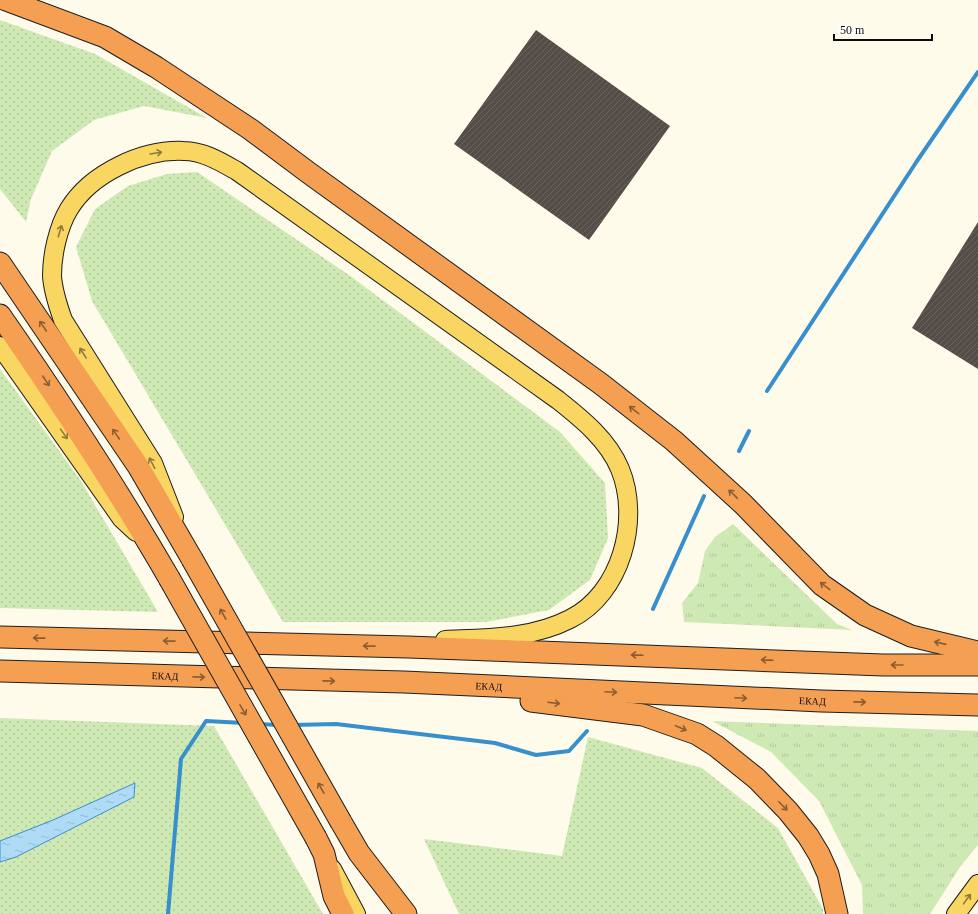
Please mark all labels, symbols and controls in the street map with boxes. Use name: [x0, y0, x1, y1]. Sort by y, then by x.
scale bar: [834, 16, 932, 42]
text: 50 m: [840, 23, 865, 37]
one-way arrow: [149, 149, 162, 157]
one-way arrow: [57, 224, 64, 237]
one-way arrow: [39, 321, 47, 332]
one-way arrow: [79, 348, 87, 359]
one-way arrow: [42, 375, 50, 386]
one-way arrow: [629, 406, 640, 414]
one-way arrow: [60, 428, 68, 439]
one-way arrow: [112, 429, 120, 440]
one-way arrow: [148, 457, 156, 469]
one-way arrow: [728, 490, 738, 499]
one-way arrow: [819, 582, 830, 591]
one-way arrow: [219, 608, 227, 620]
one-way arrow: [33, 634, 46, 641]
one-way arrow: [163, 637, 176, 645]
one-way arrow: [934, 639, 947, 647]
one-way arrow: [363, 642, 376, 650]
one-way arrow: [631, 652, 644, 659]
one-way arrow: [761, 657, 774, 664]
one-way arrow: [891, 661, 904, 669]
street label: ЕКАД: [151, 670, 179, 682]
one-way arrow: [192, 674, 205, 681]
one-way arrow: [322, 677, 335, 684]
street label: ЕКАД: [475, 680, 503, 692]
one-way arrow: [604, 688, 617, 695]
one-way arrow: [734, 694, 747, 701]
street label: ЕКАД: [799, 695, 826, 707]
one-way arrow: [853, 698, 866, 706]
one-way arrow: [547, 699, 560, 707]
one-way arrow: [240, 704, 248, 716]
one-way arrow: [674, 724, 686, 732]
one-way arrow: [317, 782, 325, 794]
one-way arrow: [778, 801, 788, 811]
one-way arrow: [963, 893, 971, 904]

